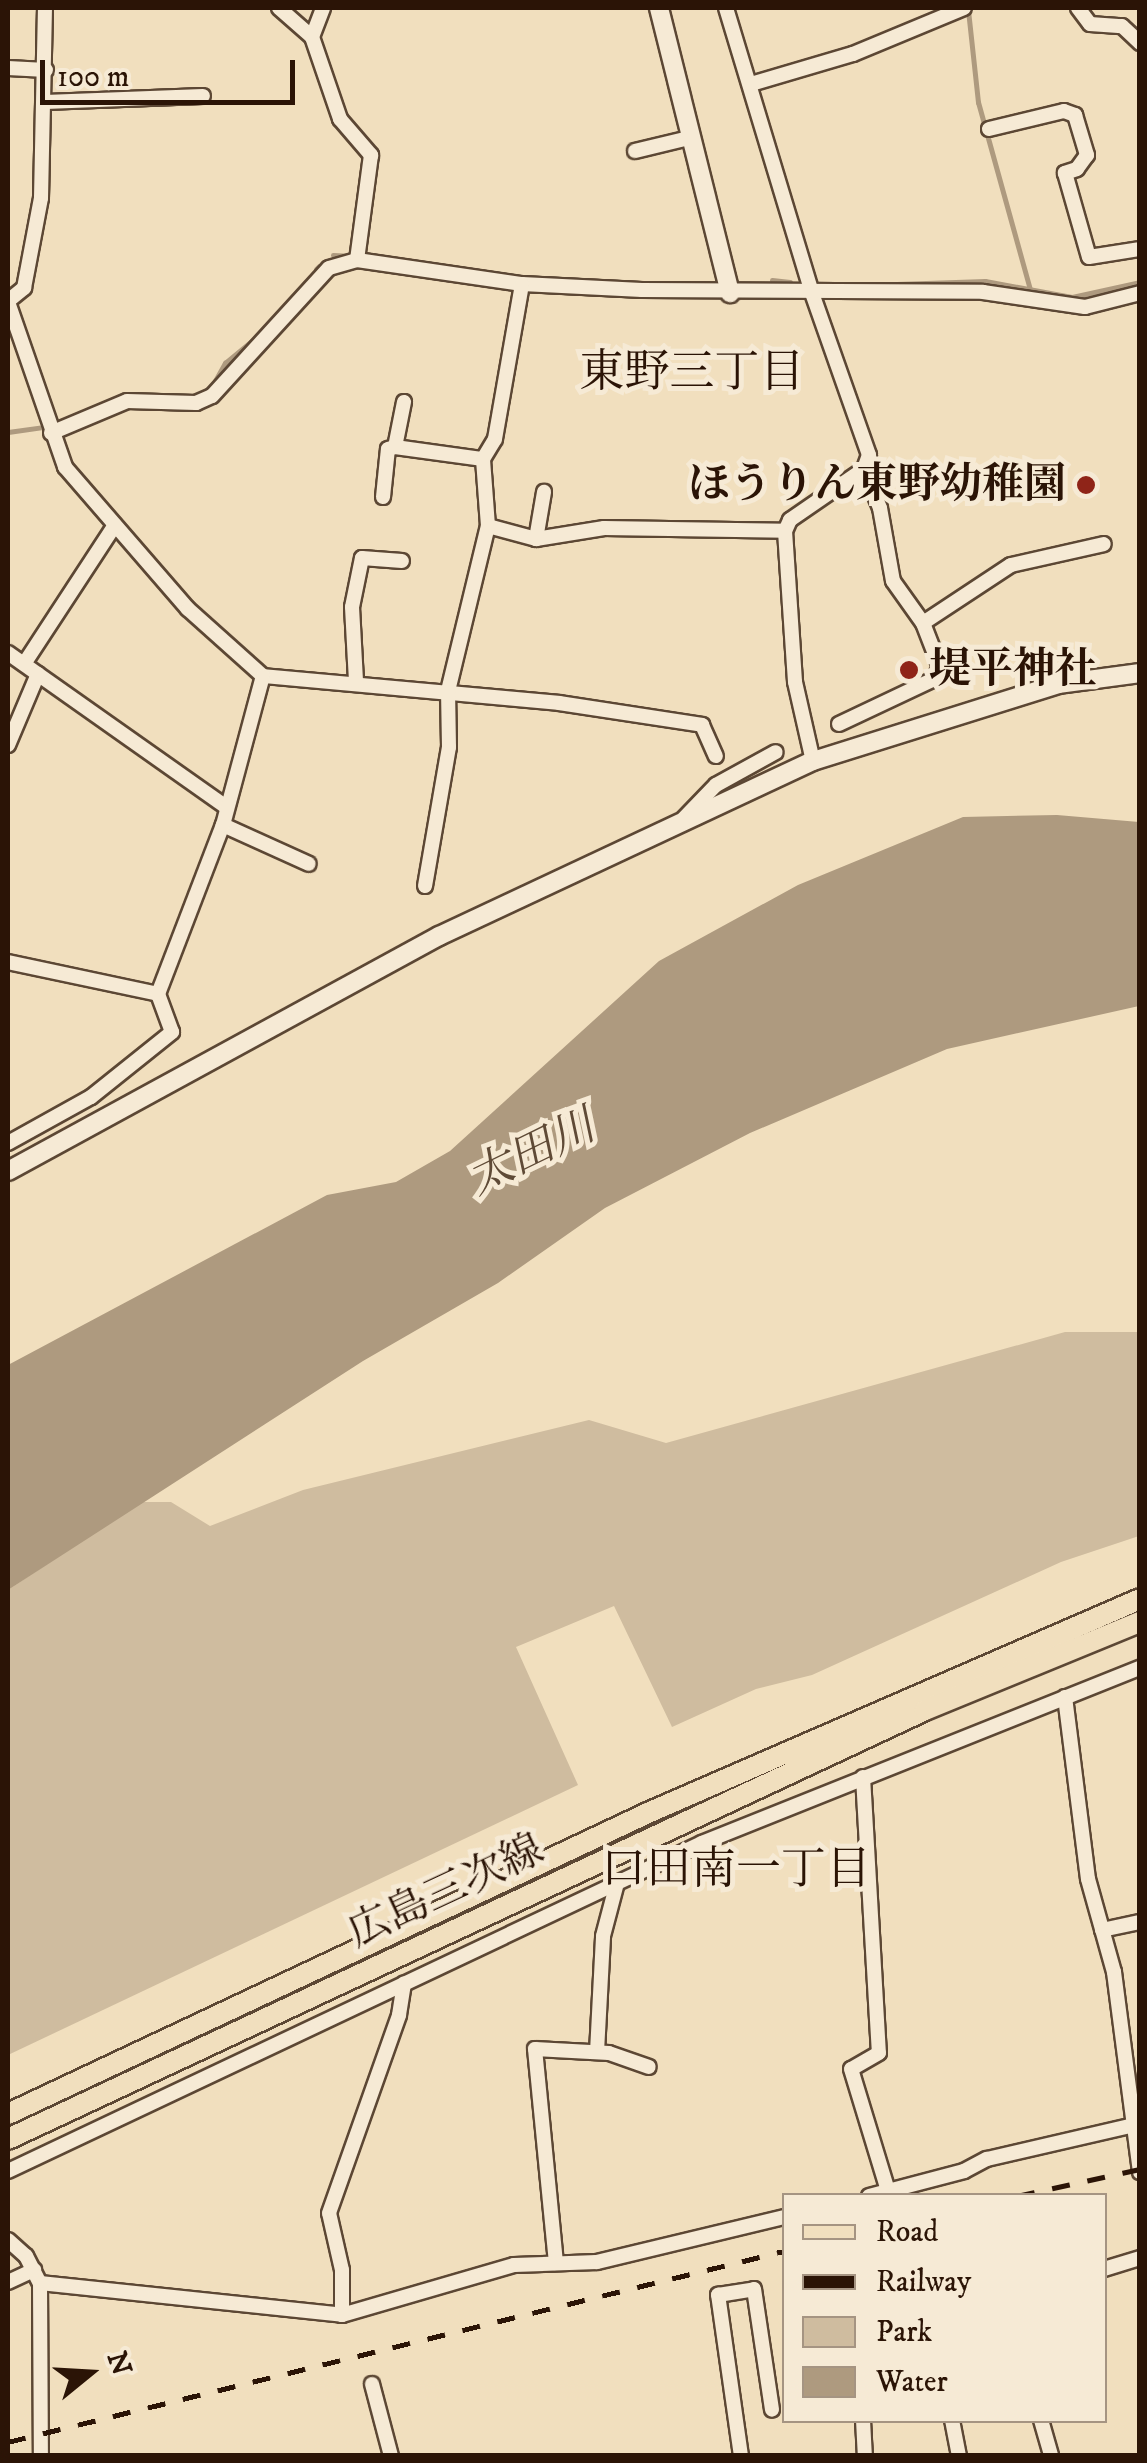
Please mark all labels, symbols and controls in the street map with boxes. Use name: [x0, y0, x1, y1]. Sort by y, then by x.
scale bar: [45, 40, 300, 102]
text: 100 m: [57, 59, 129, 96]
district label: 東野三丁目: [580, 347, 804, 401]
place label: ほうりん東野幼稚園: [688, 460, 1066, 510]
marker: ほうりん東野幼稚園: [1075, 474, 1097, 496]
place label: 堤平神社: [929, 645, 1097, 695]
marker: 堤平神社: [898, 659, 920, 681]
water label: 太田川: [459, 1100, 605, 1208]
street label: 広島三次線: [340, 1825, 552, 1959]
district label: 口田南一丁目: [601, 1844, 871, 1898]
legend: [782, 2193, 1107, 2423]
text: Road: [876, 2214, 938, 2251]
text: Railway: [876, 2264, 971, 2301]
text: Park: [876, 2314, 932, 2351]
north arrow: [40, 2323, 140, 2423]
text: N: [99, 2347, 139, 2380]
text: Water: [876, 2364, 948, 2401]

